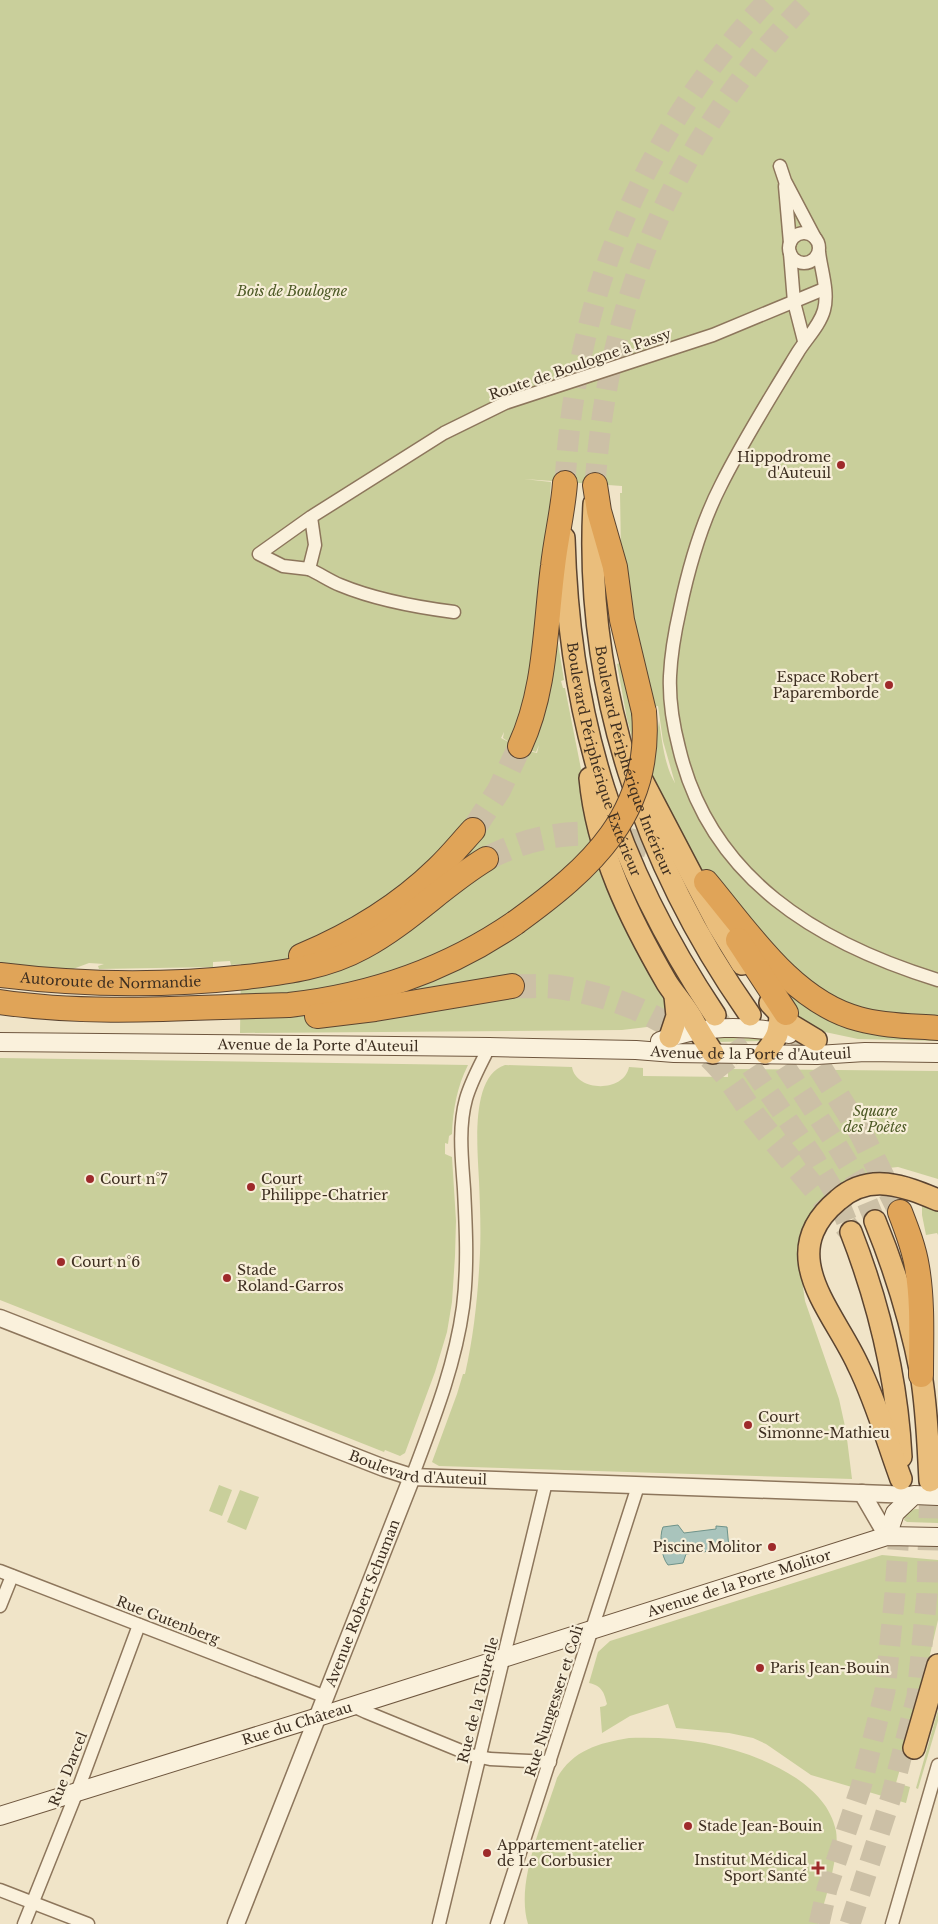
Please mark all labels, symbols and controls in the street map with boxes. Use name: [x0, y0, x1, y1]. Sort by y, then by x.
park label: Bois de Boulogne: [236, 282, 348, 300]
street label: Route de Boulogne à Passy: [486, 324, 674, 404]
place label: Hippodrome d'Auteuil: [737, 448, 831, 482]
marker: Hippodrome d'Auteuil: [835, 459, 847, 471]
street label: Boulevard Périphérique Extérieur: [563, 641, 645, 880]
street label: Boulevard Périphérique Intérieur: [591, 644, 677, 879]
place label: Espace Robert Paparemborde: [773, 668, 880, 702]
marker: Espace Robert Paparemborde: [883, 679, 895, 691]
street label: Autoroute de Normandie: [18, 968, 202, 992]
street label: Avenue de la Porte d'Auteuil: [216, 1035, 419, 1055]
street label: Avenue de la Porte d'Auteuil: [649, 1042, 852, 1064]
park label: Square des Poètes: [843, 1102, 907, 1136]
place label: Court n°7: [100, 1170, 168, 1188]
place label: Court Philippe-Chatrier: [261, 1170, 388, 1204]
marker: Court n°7: [84, 1173, 96, 1185]
marker: Court Philippe-Chatrier: [245, 1181, 257, 1193]
place label: Court n°6: [71, 1253, 140, 1271]
marker: Court n°6: [55, 1256, 67, 1268]
place label: Stade Roland-Garros: [237, 1261, 344, 1295]
marker: Stade Roland-Garros: [221, 1272, 233, 1284]
place label: Court Simonne-Mathieu: [758, 1408, 890, 1442]
marker: Court Simonne-Mathieu: [742, 1419, 754, 1431]
street label: Boulevard d'Auteuil: [346, 1446, 488, 1489]
street label: Avenue Robert Schuman: [321, 1516, 404, 1690]
place label: Piscine Molitor: [653, 1538, 762, 1556]
marker: Piscine Molitor: [766, 1541, 778, 1553]
street label: Avenue de la Porte Molitor: [644, 1545, 834, 1621]
street label: Rue Gutenberg: [114, 1592, 223, 1648]
street label: Rue Nungesser et Coli: [521, 1623, 587, 1779]
street label: Rue de la Tourelle: [454, 1635, 502, 1765]
place label: Paris Jean-Bouin: [770, 1659, 890, 1677]
marker: Paris Jean-Bouin: [754, 1662, 766, 1674]
street label: Rue du Château: [240, 1698, 355, 1749]
street label: Rue Darcel: [45, 1729, 91, 1809]
place label: Stade Jean-Bouin: [698, 1817, 822, 1835]
marker: Stade Jean-Bouin: [682, 1820, 694, 1832]
place label: Appartement-atelier de Le Corbusier: [496, 1836, 644, 1870]
marker: Appartement-atelier de Le Corbusier: [481, 1847, 493, 1859]
place label: Institut Médical Sport Santé: [694, 1851, 807, 1885]
marker: Institut Médical Sport Santé: [811, 1861, 825, 1875]

